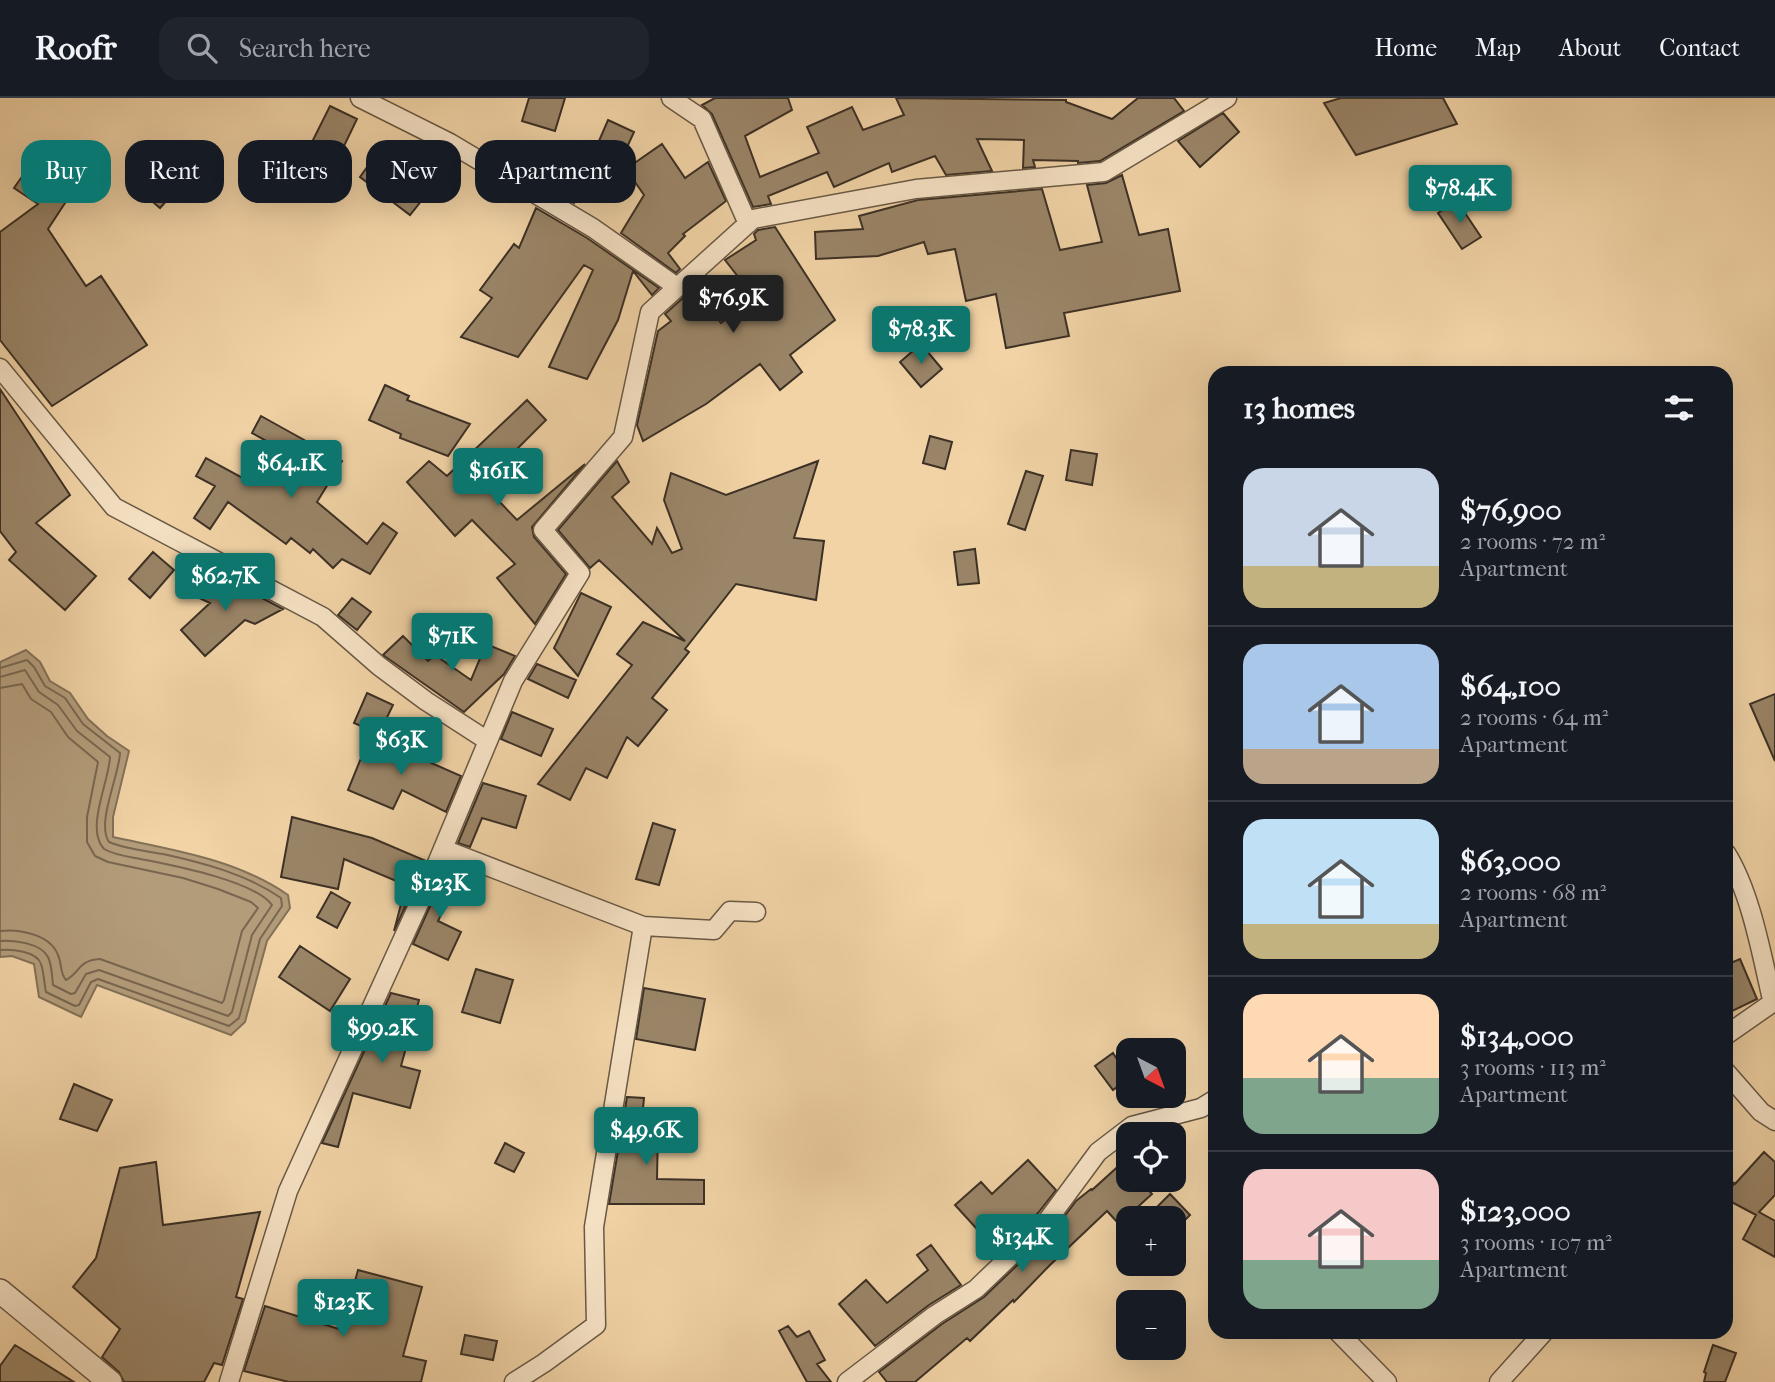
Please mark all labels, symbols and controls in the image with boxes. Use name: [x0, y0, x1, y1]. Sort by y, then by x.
search box: [159, 17, 649, 80]
text: Roofr: [35, 29, 117, 68]
icon: search: [183, 29, 221, 67]
text: Search here: [239, 33, 371, 64]
text: Home: [1375, 34, 1437, 62]
text: Map: [1475, 34, 1521, 62]
text: About: [1559, 34, 1621, 62]
text: Contact: [1659, 34, 1740, 62]
chip: Buy: [21, 140, 111, 203]
chip: Rent: [125, 140, 224, 203]
chip: Filters: [238, 140, 352, 203]
chip: New: [366, 140, 461, 203]
chip: Apartment: [475, 140, 636, 203]
pin: $78.4K: [1403, 166, 1517, 225]
text: $78.4K: [1425, 174, 1495, 201]
pin: $76.9K: [676, 275, 790, 335]
text: $76.9K: [698, 284, 768, 311]
pin: $78.3K: [864, 306, 978, 366]
text: $78.3K: [888, 315, 954, 342]
icon: filters: [1660, 389, 1698, 427]
text: 13 homes: [1243, 391, 1355, 426]
pin: $64.1K: [234, 440, 348, 500]
pin: $161K: [449, 448, 547, 508]
text: $64.1K: [257, 449, 325, 476]
text: $161K: [469, 457, 527, 484]
text: $76,900: [1460, 493, 1562, 528]
icon: home: [1299, 496, 1383, 580]
text: 2 rooms · 72 m²: [1460, 528, 1605, 555]
pin: $62.7K: [168, 554, 282, 613]
text: Apartment: [1460, 555, 1568, 582]
text: $62.7K: [191, 562, 259, 589]
pin: $71K: [411, 614, 493, 673]
text: $71K: [428, 622, 476, 649]
text: $64,100: [1460, 669, 1561, 704]
icon: home: [1299, 672, 1383, 756]
text: 2 rooms · 64 m²: [1460, 704, 1608, 731]
pin: $63K: [360, 718, 442, 777]
text: $63K: [375, 726, 427, 753]
text: Apartment: [1460, 731, 1568, 758]
text: $63,000: [1460, 844, 1561, 879]
icon: home: [1299, 847, 1383, 931]
pin: $123K: [391, 860, 489, 920]
text: $123K: [411, 869, 469, 896]
text: 2 rooms · 68 m²: [1460, 879, 1606, 906]
text: Apartment: [1460, 906, 1568, 933]
pin: $99.2K: [325, 1006, 439, 1065]
text: $99.2K: [347, 1014, 417, 1041]
text: $134,000: [1460, 1019, 1574, 1054]
icon: home: [1299, 1022, 1383, 1106]
north arrow: [1116, 1038, 1186, 1108]
map controls: [1116, 1038, 1186, 1360]
text: 3 rooms · 113 m²: [1460, 1054, 1606, 1081]
text: Apartment: [1460, 1081, 1568, 1108]
pin: $49.6K: [589, 1108, 703, 1167]
text: $49.6K: [610, 1116, 682, 1143]
button: locate: [1116, 1122, 1186, 1192]
text: $123,000: [1460, 1194, 1571, 1229]
icon: home: [1299, 1197, 1383, 1281]
button: +: [1116, 1206, 1186, 1276]
pin: $134K: [973, 1214, 1071, 1274]
text: $134K: [992, 1223, 1052, 1250]
text: 3 rooms · 107 m²: [1460, 1229, 1612, 1256]
text: Apartment: [1460, 1256, 1568, 1283]
pin: $123K: [294, 1280, 392, 1339]
text: $123K: [314, 1288, 372, 1315]
button: −: [1116, 1290, 1186, 1360]

